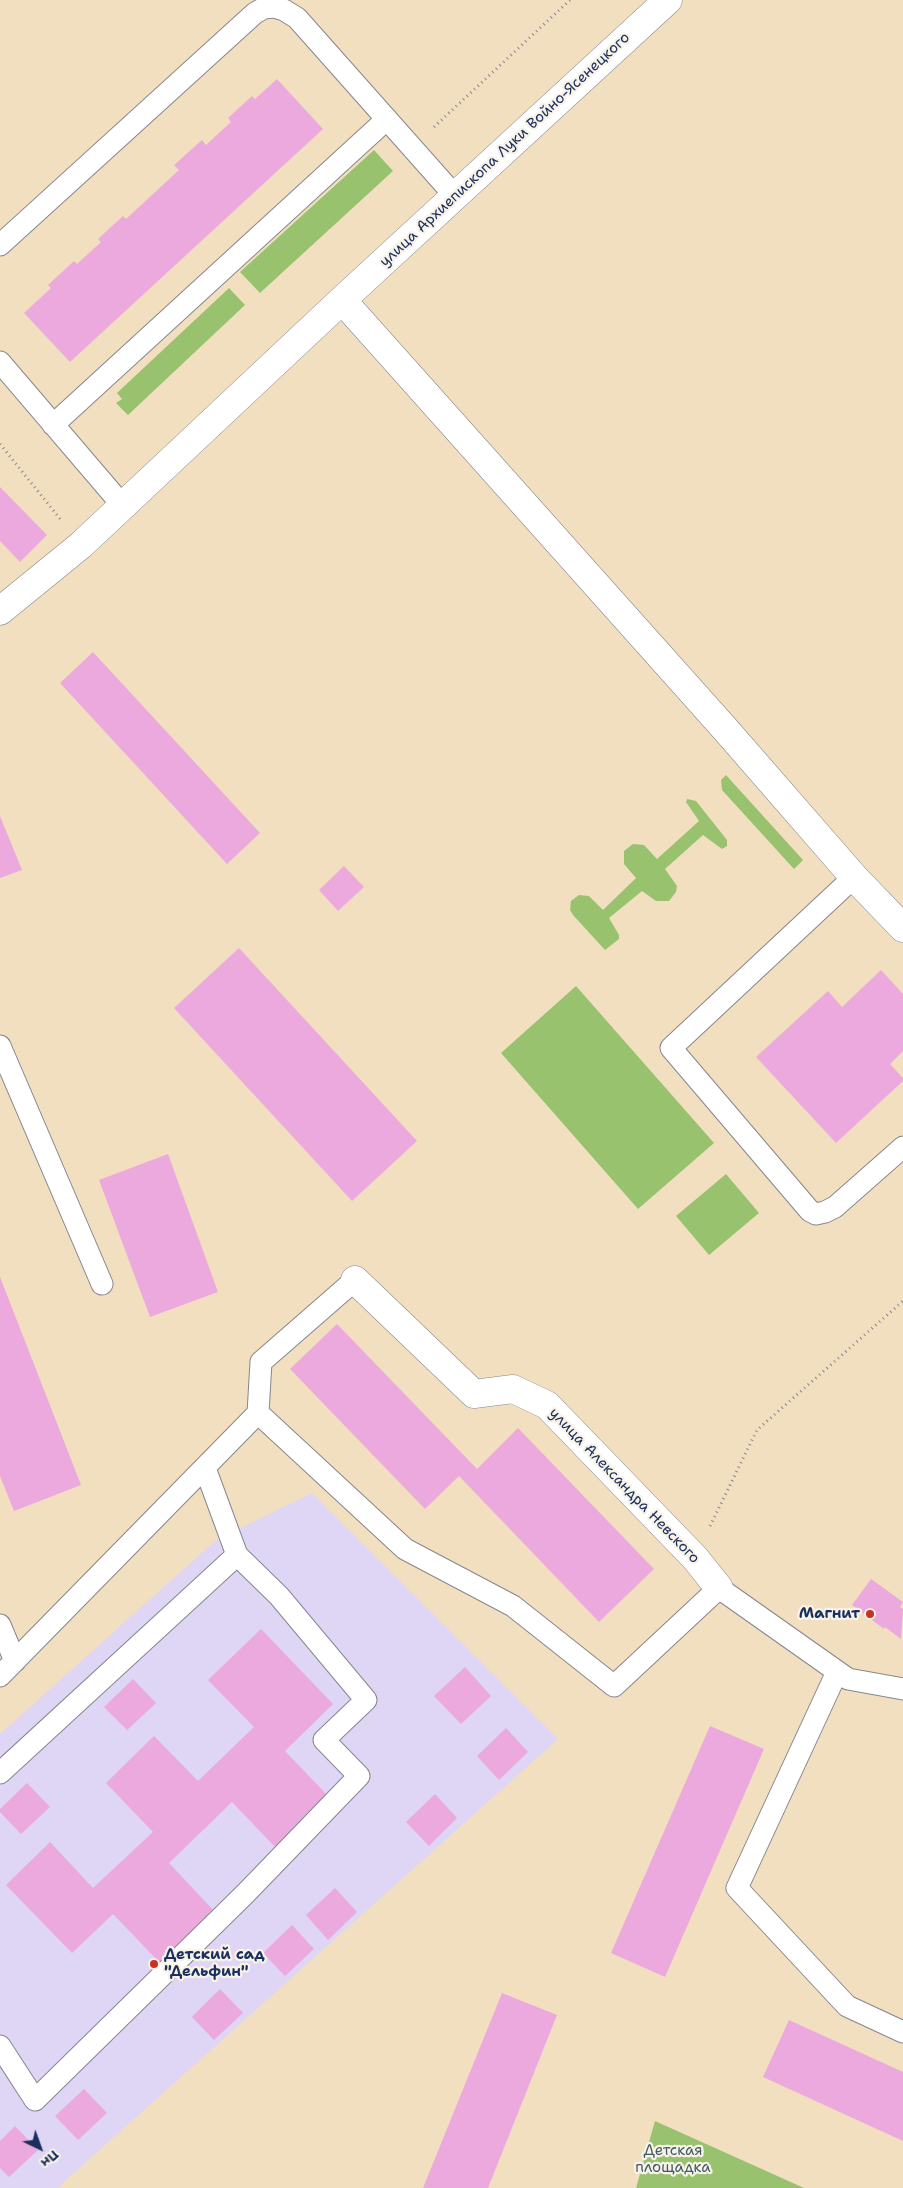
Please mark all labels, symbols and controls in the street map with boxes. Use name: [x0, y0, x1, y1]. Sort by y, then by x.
street label: улица Архиепископа Луки Войно-Ясенецкого: [376, 29, 634, 271]
street label: улица Александра Невского: [545, 1404, 703, 1568]
place label: Магнит: [799, 1605, 860, 1623]
marker: Магнит: [864, 1608, 876, 1620]
place label: Детский сад "Дельфин": [164, 1946, 265, 1981]
marker: Детский сад "Дельфин": [148, 1958, 160, 1970]
north arrow: [15, 2123, 65, 2173]
park label: Детская площадка: [635, 2142, 711, 2177]
text: Пн: [37, 2146, 63, 2172]

